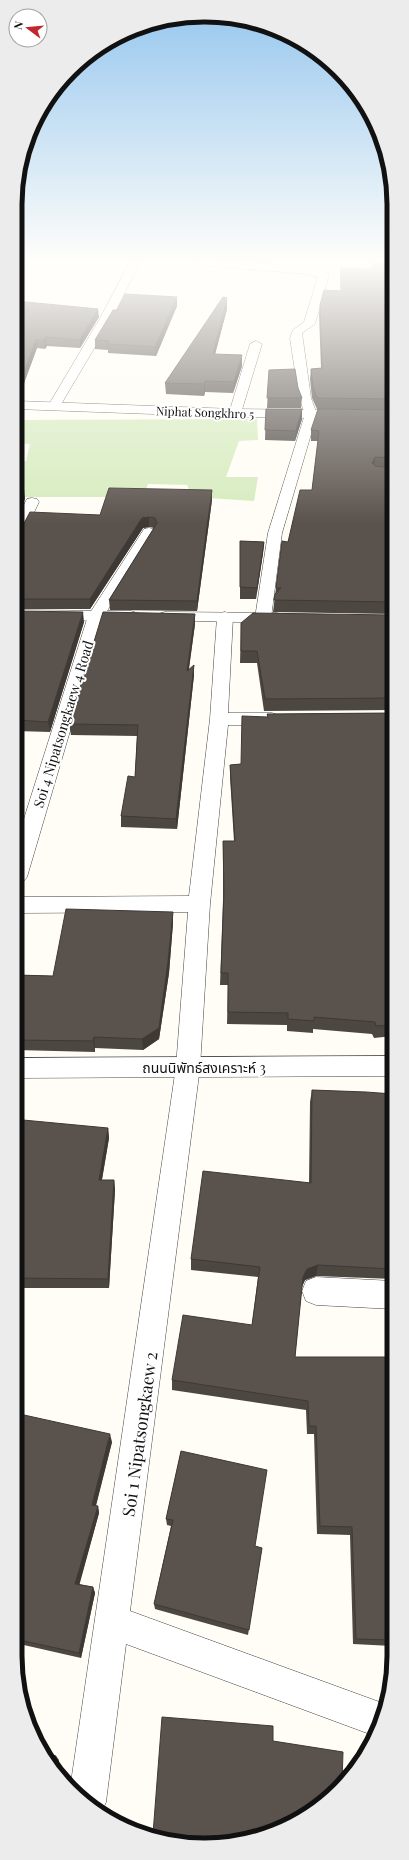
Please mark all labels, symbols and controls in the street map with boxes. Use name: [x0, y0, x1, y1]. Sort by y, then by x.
north arrow: [8, 8, 48, 48]
text: N: [10, 19, 26, 31]
street label: Niphat Songkhro 5: [156, 402, 254, 422]
street label: Soi 4 Nipatsongkaew 4 Road: [29, 638, 97, 810]
street label: ถนนนิพัทธ์สงเคราะห์ 3: [142, 1058, 266, 1077]
street label: Soi 1 Nipatsongkaew 2: [117, 1350, 161, 1518]

